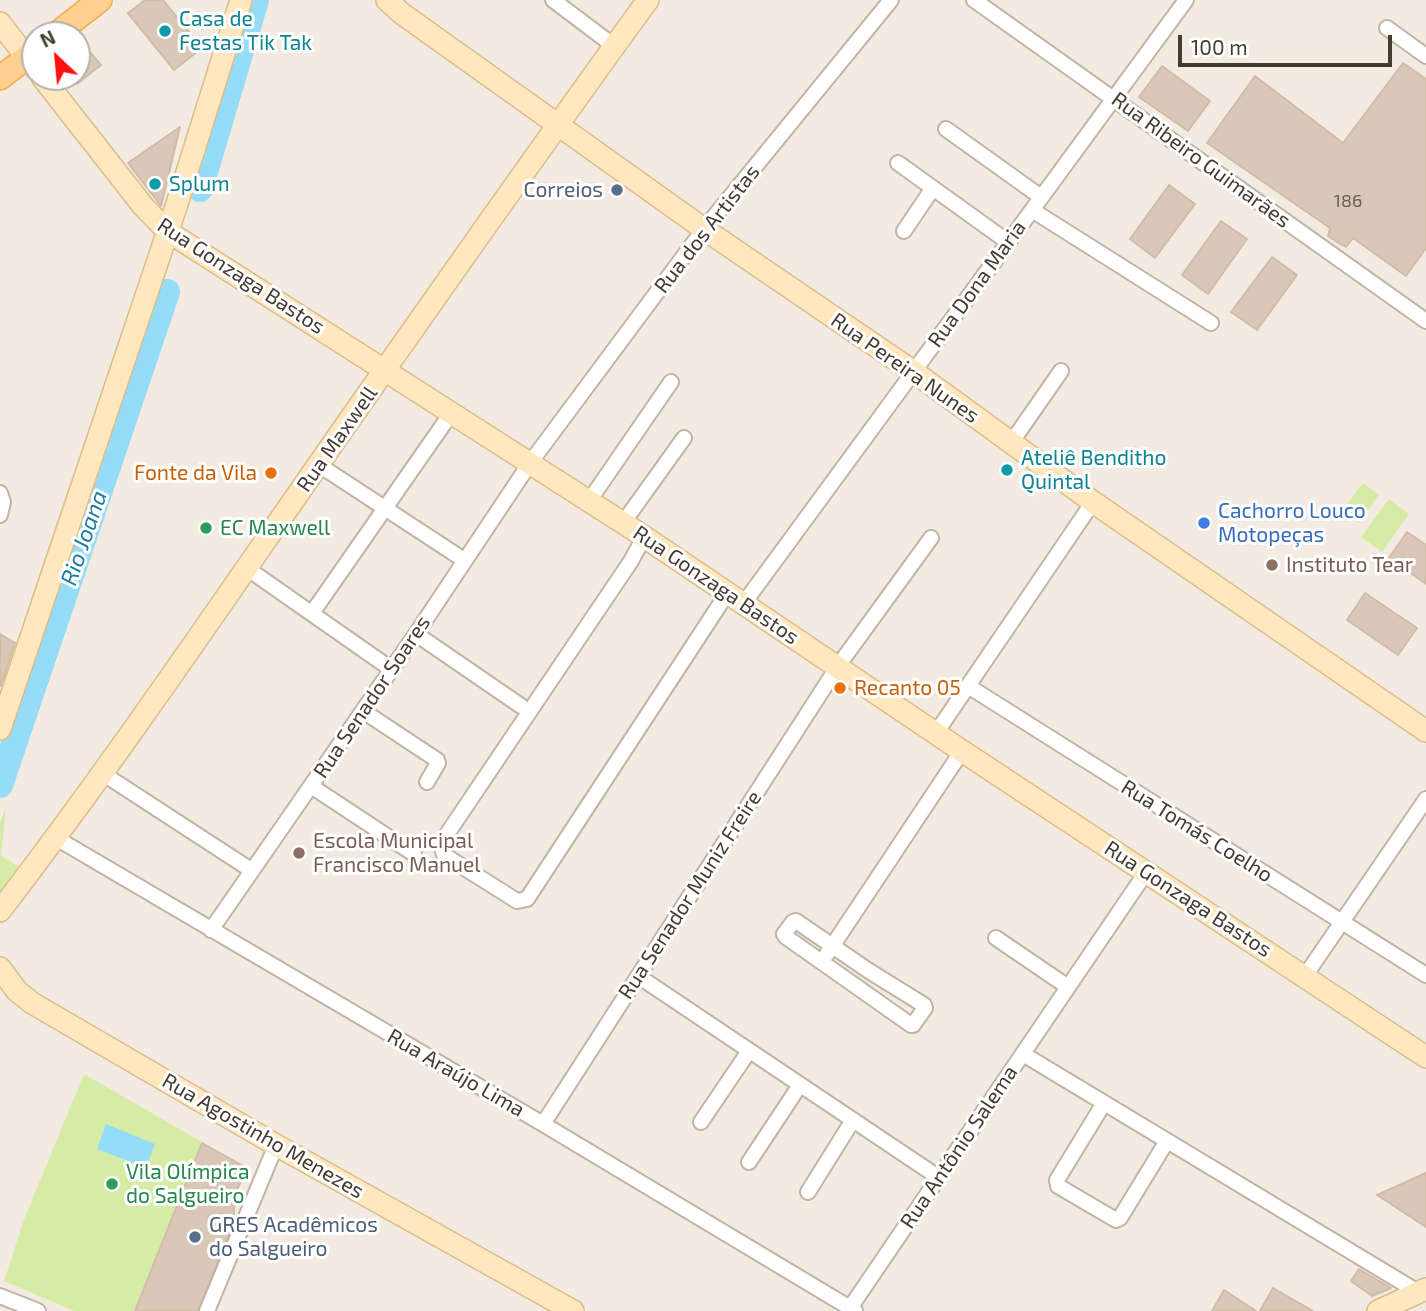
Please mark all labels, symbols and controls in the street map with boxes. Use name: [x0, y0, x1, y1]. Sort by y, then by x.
place label: Casa de Festas Tik Tak: [179, 6, 312, 56]
north arrow: [21, 21, 91, 91]
scale bar: [1181, 21, 1394, 65]
marker: Casa de Festas Tik Tak: [157, 23, 173, 39]
text: N: [36, 25, 59, 52]
text: 100 m: [1191, 34, 1248, 59]
street label: Rua Ribeiro Guimarães: [1107, 87, 1295, 233]
street label: Rua dos Artistas: [649, 160, 765, 298]
place label: Splum: [169, 171, 230, 197]
marker: Splum: [147, 176, 163, 192]
place label: Correios: [523, 177, 603, 203]
marker: Correios: [609, 182, 625, 198]
house number: 186: [1334, 190, 1362, 212]
street label: Rua Gonzaga Bastos: [153, 213, 329, 339]
street label: Rua Dona Maria: [923, 216, 1031, 352]
street label: Rua Pereira Nunes: [826, 308, 984, 428]
street label: Rua Maxwell: [291, 381, 383, 497]
place label: Ateliê Benditho Quintal: [1021, 445, 1166, 495]
place label: Fonte da Vila: [134, 460, 257, 486]
marker: Ateliê Benditho Quintal: [999, 462, 1015, 478]
marker: Fonte da Vila: [263, 465, 279, 481]
water label: Rio Joana: [55, 487, 113, 589]
place label: Cachorro Louco Motopeças: [1218, 498, 1366, 548]
place label: EC Maxwell: [220, 515, 330, 541]
marker: Cachorro Louco Motopeças: [1196, 515, 1212, 531]
marker: EC Maxwell: [198, 520, 214, 536]
street label: Rua Gonzaga Bastos: [628, 520, 804, 650]
place label: Instituto Tear: [1286, 552, 1413, 578]
marker: Instituto Tear: [1264, 557, 1280, 573]
street label: Rua Senador Soares: [308, 611, 436, 783]
place label: Recanto 05: [854, 675, 961, 701]
marker: Recanto 05: [832, 680, 848, 696]
street label: Rua Tomás Coelho: [1117, 774, 1277, 888]
street label: Rua Senador Muniz Freire: [613, 786, 767, 1004]
place label: Escola Municipal Francisco Manuel: [313, 828, 481, 878]
street label: Rua Gonzaga Bastos: [1100, 836, 1276, 962]
marker: Escola Municipal Francisco Manuel: [291, 845, 307, 861]
street label: Rua Araújo Lima: [383, 1024, 529, 1122]
street label: Rua Antônio Salema: [895, 1061, 1023, 1233]
street label: Rua Agostinho Menezes: [158, 1068, 368, 1204]
place label: Vila Olímpica do Salgueiro: [126, 1159, 250, 1209]
marker: Vila Olímpica do Salgueiro: [104, 1176, 120, 1192]
place label: GRES Acadêmicos do Salgueiro: [209, 1212, 378, 1262]
marker: GRES Acadêmicos do Salgueiro: [187, 1229, 203, 1245]

